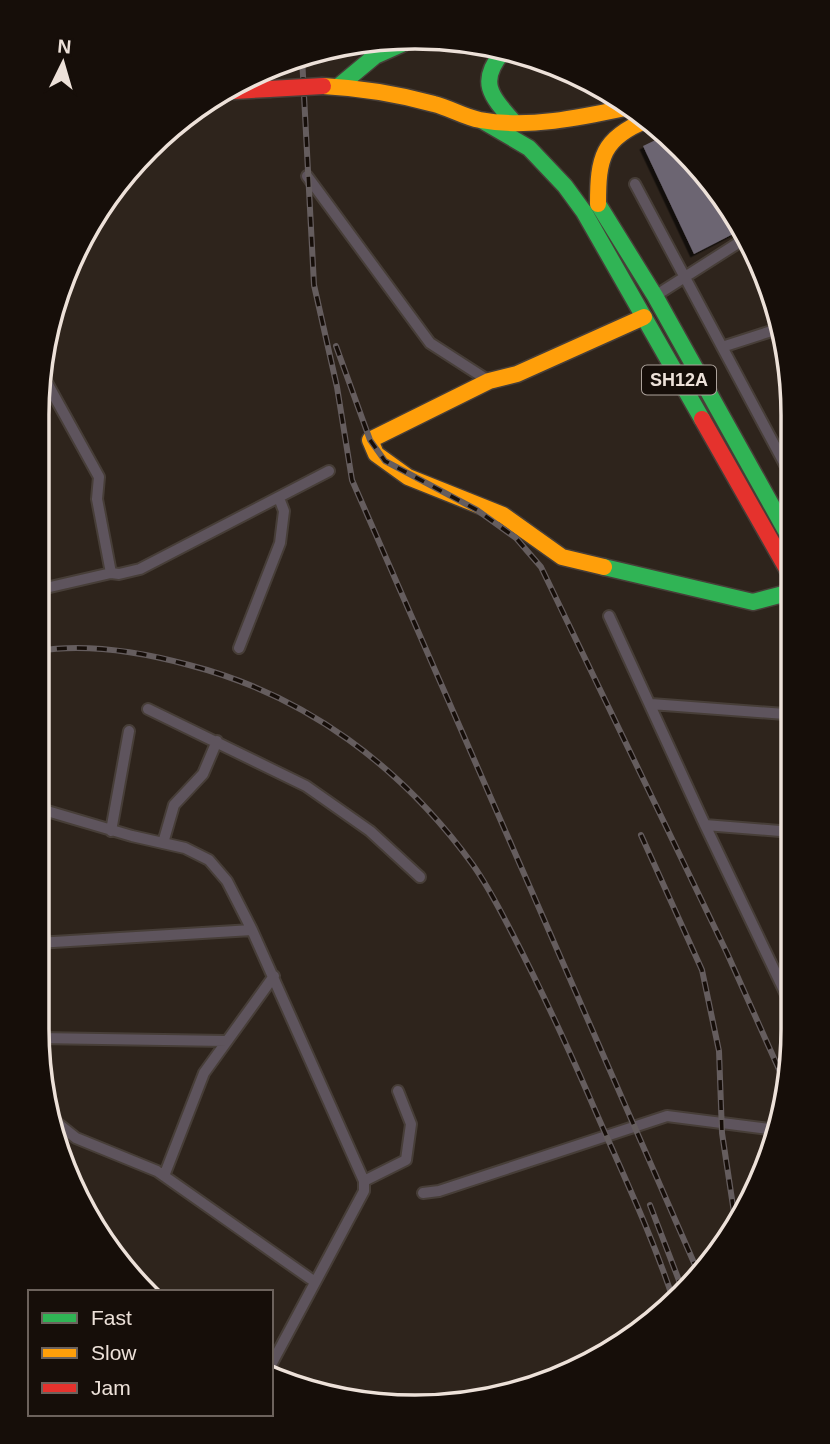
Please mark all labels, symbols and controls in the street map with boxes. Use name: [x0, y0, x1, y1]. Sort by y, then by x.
north arrow: [28, 28, 98, 98]
text: N: [57, 36, 72, 58]
road number: SH12A: [642, 366, 716, 394]
legend: [28, 1290, 273, 1416]
text: Fast: [91, 1306, 132, 1329]
text: Slow: [91, 1341, 137, 1364]
text: Jam: [91, 1376, 131, 1399]

